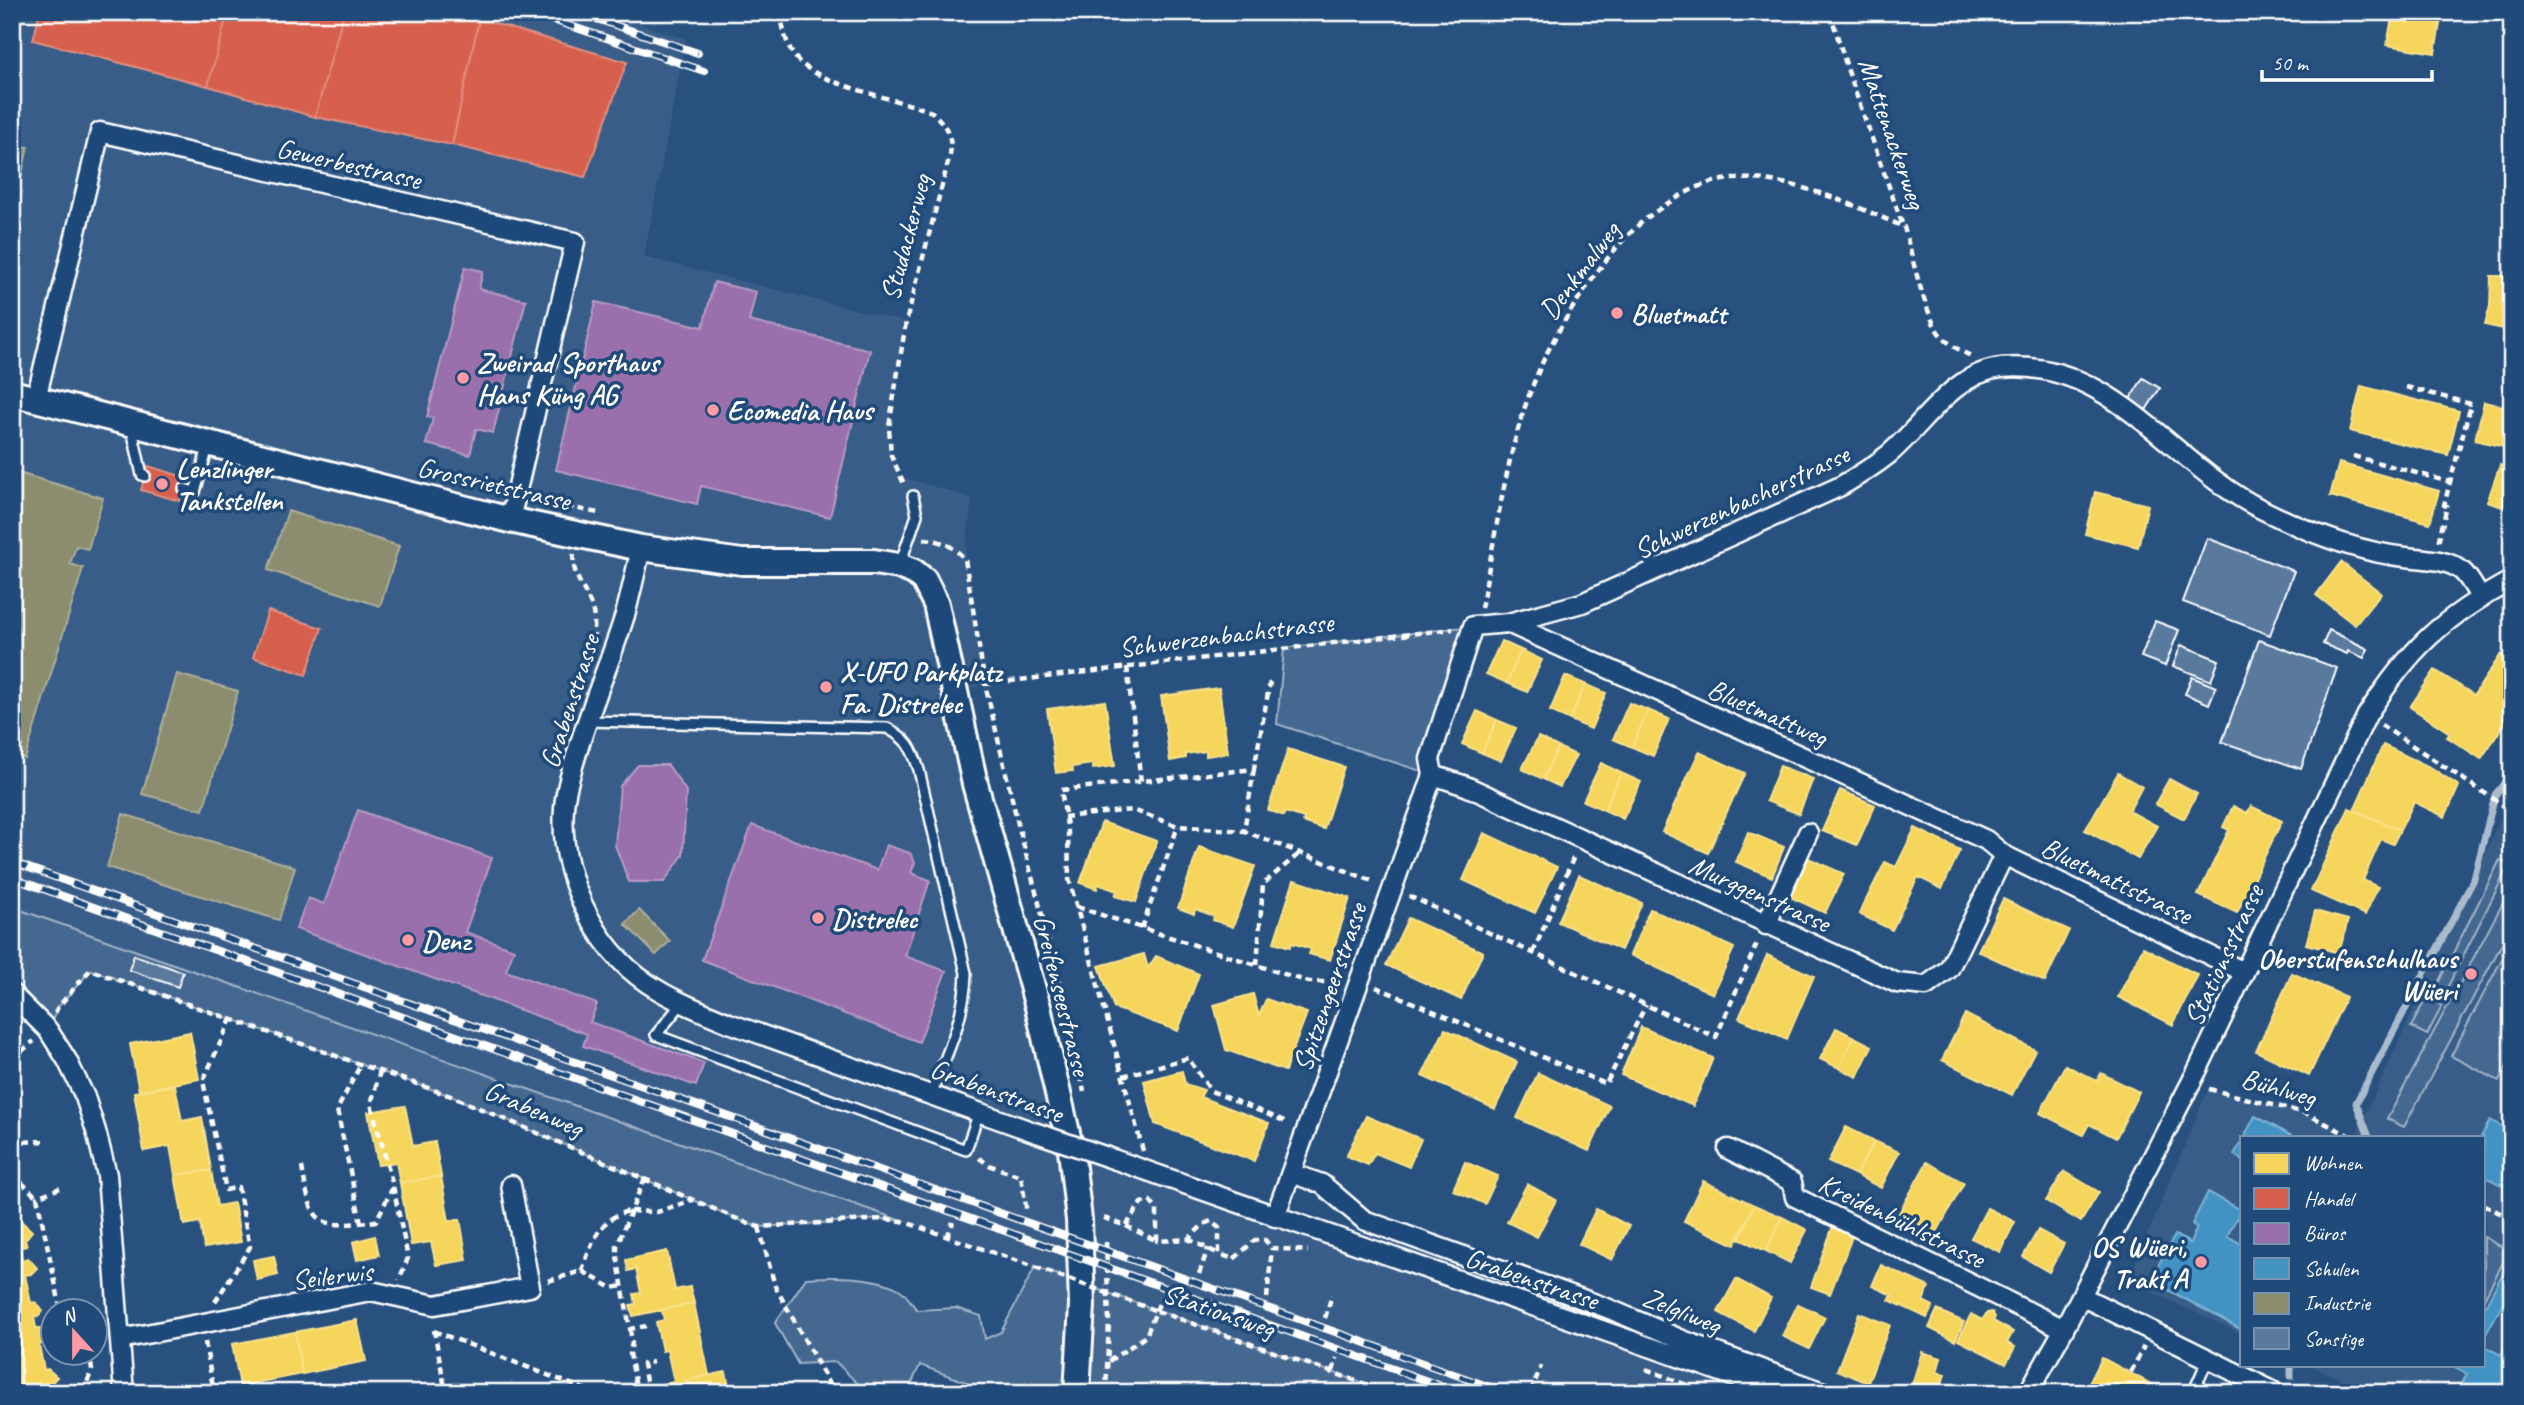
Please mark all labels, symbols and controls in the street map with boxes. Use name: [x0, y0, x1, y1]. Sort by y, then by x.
scale bar: [2262, 38, 2431, 82]
text: 50 m: [2272, 50, 2310, 76]
street label: Mattenackerweg: [1850, 53, 1935, 215]
street label: Gewerbestrasse: [273, 130, 426, 197]
street label: Studackerweg: [872, 169, 939, 304]
street label: Denkmalweg: [1531, 213, 1629, 326]
place label: Bluetmatt: [1631, 296, 1730, 331]
marker: Bluetmatt: [1609, 305, 1625, 321]
place label: Zweirad Sporthaus Hans Küng AG: [477, 345, 662, 412]
marker: Zweirad Sporthaus Hans Küng AG: [455, 370, 471, 386]
place label: Ecomedia Haus: [727, 393, 876, 428]
marker: Ecomedia Haus: [705, 402, 721, 418]
street label: Schwerzenbacherstrasse: [1628, 435, 1856, 567]
street label: Grossrietstrasse: [414, 449, 576, 518]
place label: Lenzlinger Tankstellen: [176, 451, 284, 518]
marker: Lenzlinger Tankstellen: [154, 476, 170, 492]
street label: Schwerzenbachstrasse: [1117, 604, 1337, 665]
street label: Grabenstrasse: [531, 628, 608, 772]
place label: X-UFO Parkplatz Fa. Distrelec: [840, 654, 1004, 721]
street label: Bluetmattweg: [1702, 671, 1834, 755]
marker: X-UFO Parkplatz Fa. Distrelec: [818, 679, 834, 695]
street label: Bluetmattstrasse: [2036, 829, 2200, 933]
street label: Murggenstrasse: [1684, 847, 1837, 941]
street label: Stationsstrasse: [2176, 877, 2272, 1031]
street label: Spitzengeerstrasse: [1284, 897, 1375, 1076]
place label: Distrelec: [832, 901, 919, 936]
marker: Distrelec: [810, 910, 826, 926]
street label: Greifenseestrasse: [1026, 911, 1100, 1081]
place label: Denz: [422, 923, 473, 958]
marker: Denz: [400, 932, 416, 948]
place label: Oberstufenschulhaus Wüeri: [2258, 941, 2460, 1008]
marker: Oberstufenschulhaus Wüeri: [2463, 966, 2479, 982]
street label: Grabenstrasse: [926, 1050, 1070, 1131]
street label: Bühlweg: [2237, 1060, 2321, 1115]
street label: Grabenweg: [479, 1072, 590, 1146]
legend: [2240, 1136, 2486, 1366]
text: Wohnen: [2304, 1150, 2364, 1176]
street label: Kreidenbühlstrasse: [1813, 1165, 1992, 1277]
text: Handel: [2304, 1186, 2357, 1212]
text: Büros: [2304, 1220, 2347, 1246]
place label: OS Wüeri, Trakt A: [2091, 1229, 2189, 1296]
street label: Grabenstrasse: [1461, 1239, 1605, 1318]
street label: Seilerwis: [290, 1253, 377, 1298]
marker: OS Wüeri, Trakt A: [2193, 1254, 2209, 1270]
text: Schulen: [2304, 1256, 2359, 1282]
street label: Stationsweg: [1158, 1275, 1281, 1347]
street label: Zelgliweg: [1638, 1279, 1728, 1343]
text: Industrie: [2304, 1290, 2371, 1316]
north arrow: [38, 1296, 108, 1366]
text: N: [58, 1303, 81, 1330]
text: Sonstige: [2304, 1326, 2364, 1352]

